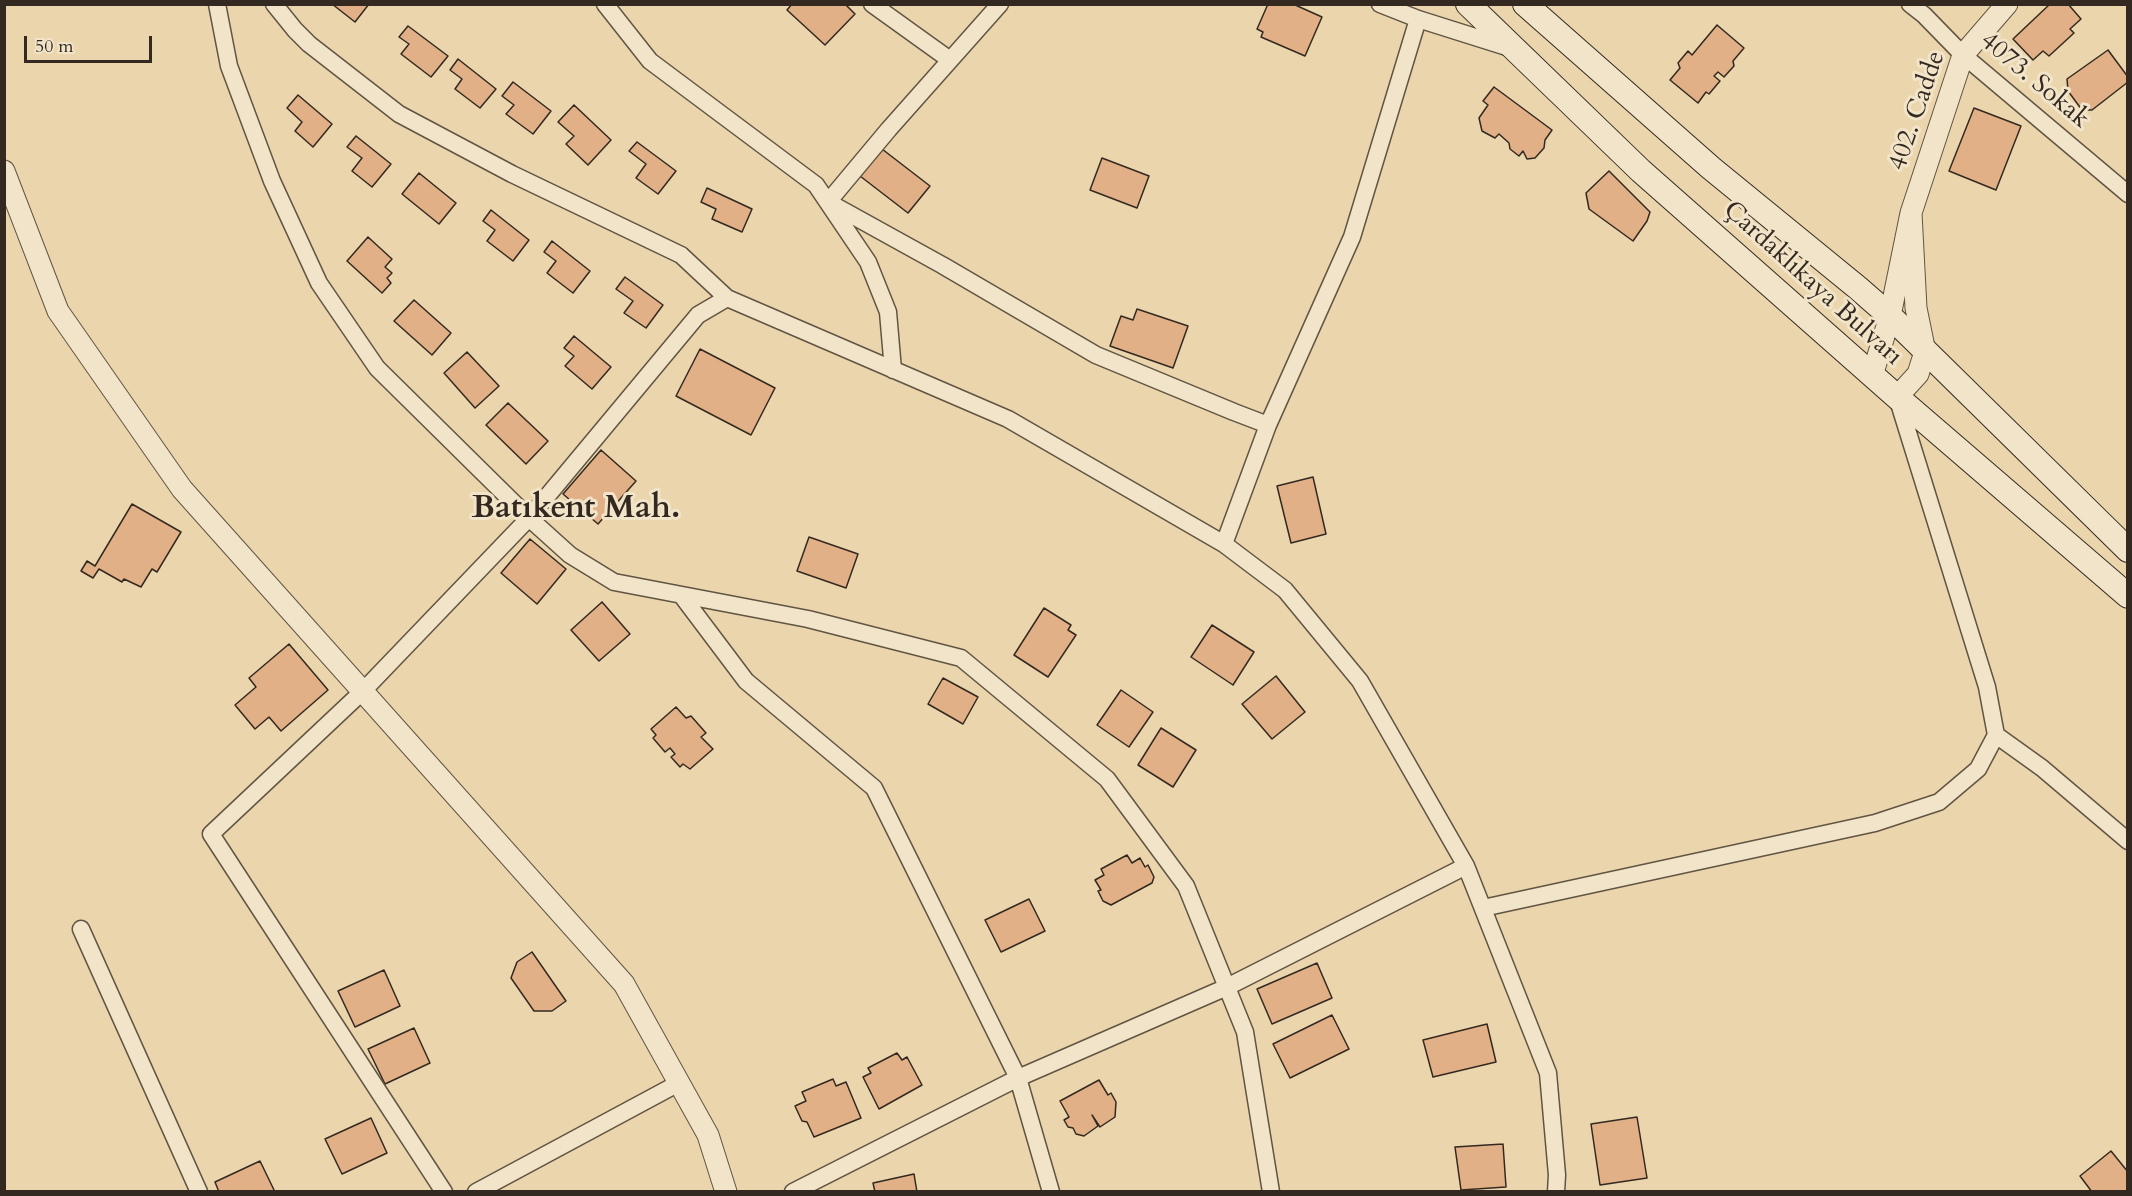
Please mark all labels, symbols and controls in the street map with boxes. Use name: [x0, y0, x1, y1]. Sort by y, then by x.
scale bar: [27, 24, 154, 62]
street label: 4073. Sokak: [1973, 26, 2095, 136]
text: 50 m: [35, 34, 74, 59]
street label: 402. Cadde: [1883, 47, 1953, 175]
street label: Çardaklıkaya Bulvarı: [1716, 195, 1908, 373]
district label: Batıkent Mah.: [472, 491, 680, 529]

